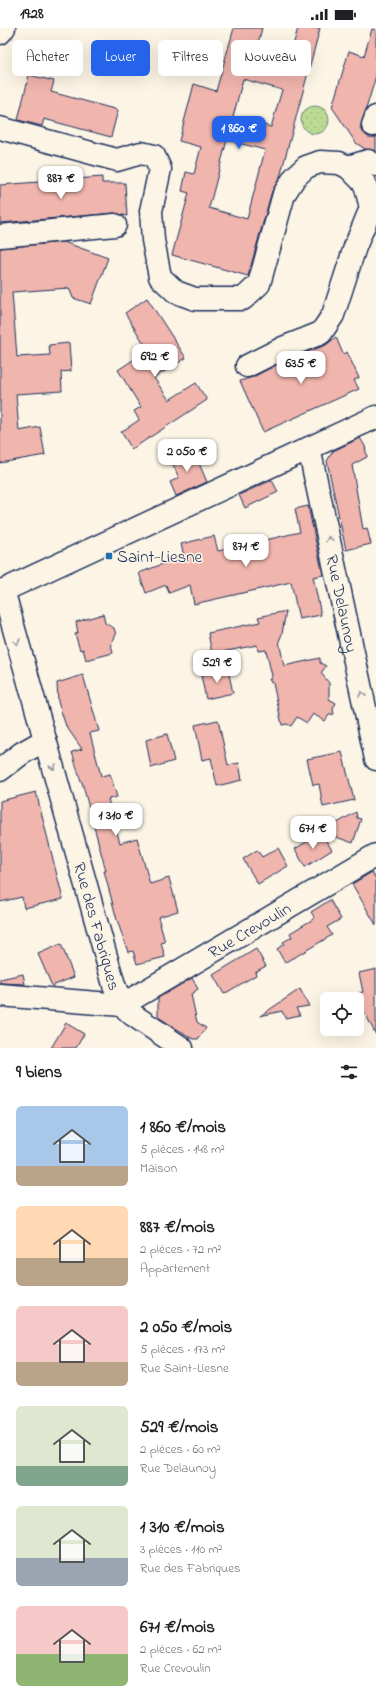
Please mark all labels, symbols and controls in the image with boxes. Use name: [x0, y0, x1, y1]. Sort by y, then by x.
text: 19:28: [20, 3, 44, 25]
chip: Acheter: [12, 40, 83, 76]
chip: Louer: [91, 40, 150, 76]
chip: Filtres: [158, 40, 223, 76]
chip: Nouveau: [231, 40, 311, 76]
pin: 1 860 €: [202, 116, 276, 150]
text: 1 860 €: [221, 119, 257, 138]
pin: 887 €: [33, 166, 89, 200]
text: 887 €: [47, 169, 75, 188]
pin: 692 €: [127, 344, 183, 378]
text: 692 €: [141, 347, 169, 366]
pin: 635 €: [273, 351, 329, 385]
text: 635 €: [286, 354, 316, 373]
pin: 2 050 €: [150, 439, 224, 473]
text: 2 050 €: [167, 442, 207, 461]
pin: 871 €: [218, 534, 274, 568]
one-way arrow: [325, 536, 334, 542]
text: 871 €: [233, 537, 259, 556]
place label: Saint-Liesne: [117, 545, 203, 570]
marker: Saint-Liesne: [104, 551, 114, 561]
street label: Rue Delaunoy: [318, 552, 364, 655]
one-way arrow: [12, 638, 21, 645]
pin: 529 €: [189, 650, 245, 684]
text: 529 €: [202, 653, 232, 672]
one-way arrow: [358, 691, 367, 697]
one-way arrow: [48, 763, 56, 770]
pin: 1 310 €: [79, 803, 153, 837]
text: 1 310 €: [99, 806, 133, 825]
pin: 671 €: [285, 816, 341, 850]
text: 671 €: [299, 819, 327, 838]
street label: Rue des Fabriques: [66, 860, 126, 994]
street label: Rue Crevoulin: [204, 897, 296, 965]
map controls: [320, 992, 364, 1036]
button: locate: [320, 992, 364, 1036]
text: 9 biens: [16, 1060, 62, 1085]
icon: filters: [338, 1061, 360, 1083]
text: 1 860 €/mois: [140, 1115, 226, 1140]
icon: home: [48, 1122, 96, 1170]
text: 5 pièces · 148 m²: [140, 1140, 225, 1159]
text: Maison: [140, 1159, 177, 1178]
text: 887 €/mois: [140, 1215, 215, 1240]
icon: home: [48, 1222, 96, 1270]
text: 2 pièces · 72 m²: [140, 1240, 221, 1259]
text: Appartement: [140, 1259, 210, 1278]
text: 2 050 €/mois: [140, 1315, 232, 1340]
icon: home: [48, 1322, 96, 1370]
text: 5 pièces · 173 m²: [140, 1340, 225, 1359]
text: Rue Saint-Liesne: [140, 1359, 229, 1378]
text: 529 €/mois: [140, 1415, 218, 1440]
icon: home: [48, 1422, 96, 1470]
text: 2 pièces · 60 m²: [140, 1440, 221, 1459]
text: Rue Delaunoy: [140, 1459, 216, 1478]
text: 1 310 €/mois: [140, 1515, 225, 1540]
icon: home: [48, 1522, 96, 1570]
text: 3 pièces · 110 m²: [140, 1540, 222, 1559]
text: Rue des Fabriques: [140, 1559, 241, 1578]
text: 671 €/mois: [140, 1615, 215, 1640]
icon: home: [48, 1622, 96, 1670]
text: 2 pièces · 62 m²: [140, 1640, 222, 1659]
text: Rue Crevoulin: [140, 1659, 211, 1678]

